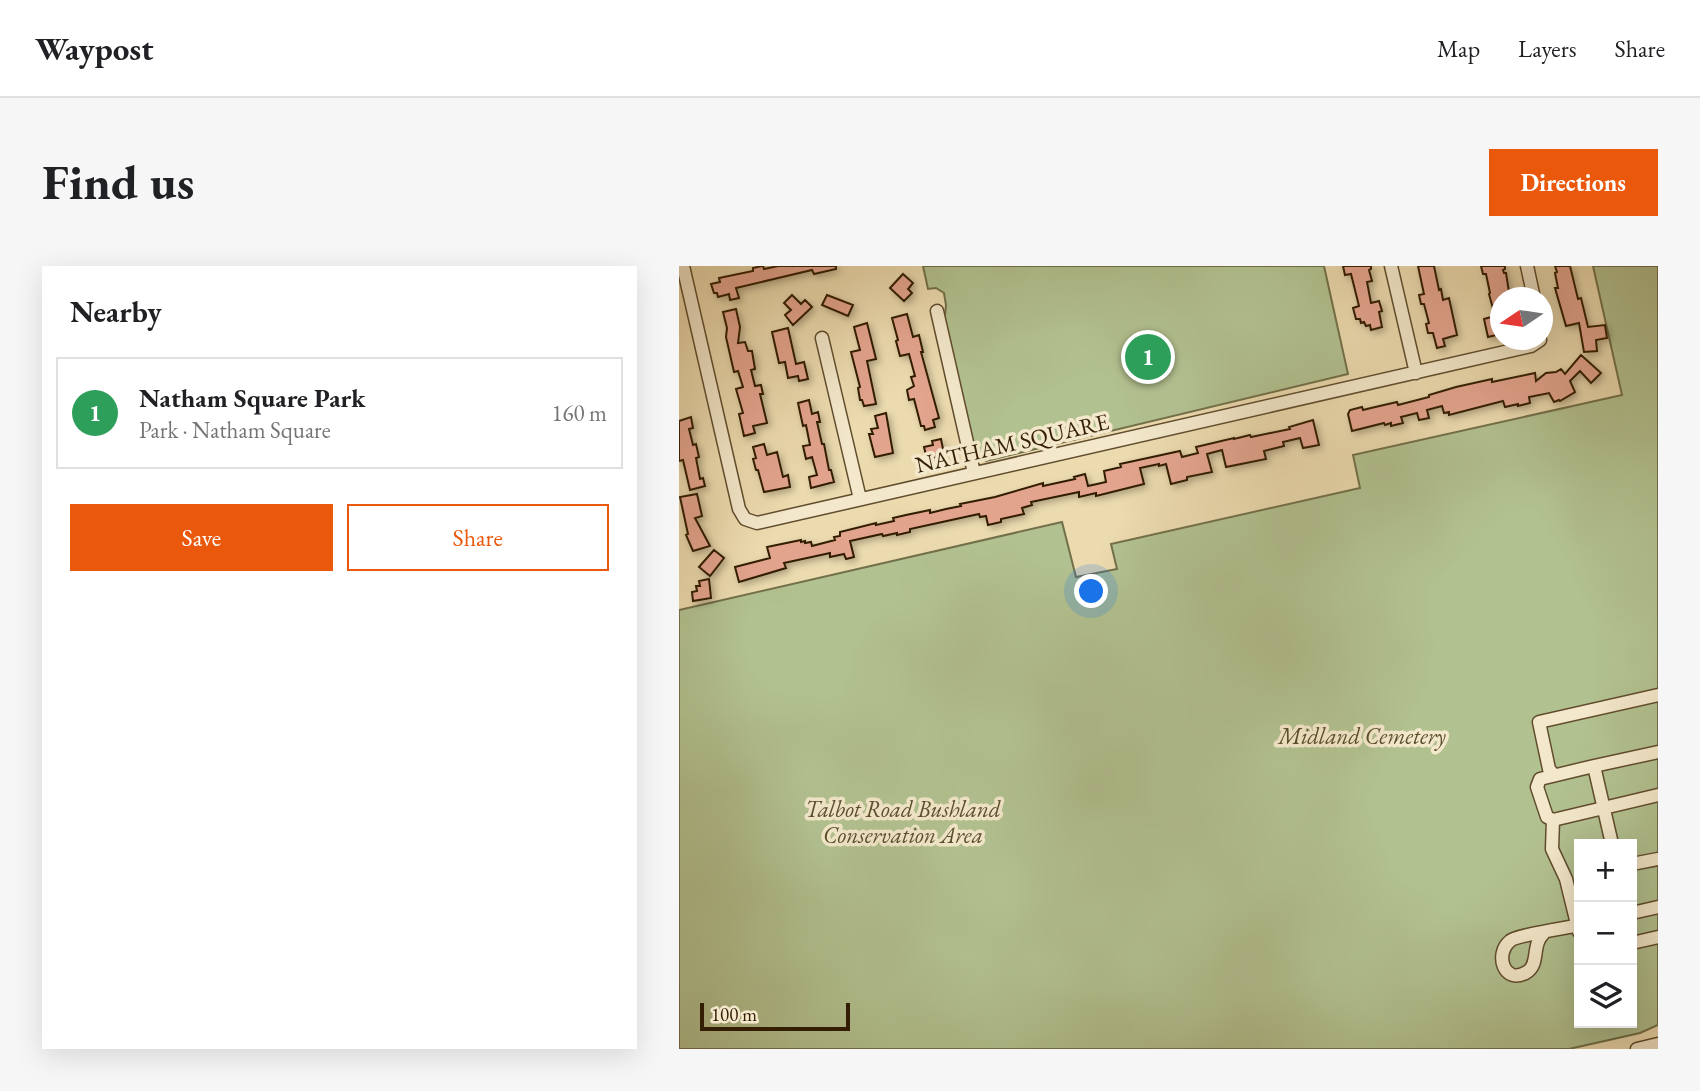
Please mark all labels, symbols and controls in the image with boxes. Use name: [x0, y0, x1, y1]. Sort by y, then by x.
text: Waypost: [35, 27, 154, 70]
text: Map: [1437, 33, 1480, 64]
text: Layers: [1518, 33, 1577, 64]
text: Share: [1615, 33, 1665, 64]
button: Directions: [1489, 149, 1658, 216]
text: Find us: [42, 150, 194, 214]
north arrow: [1490, 287, 1553, 350]
text: Nearby: [70, 292, 162, 331]
pin: 1: [1125, 331, 1171, 383]
text: Natham Square Park: [139, 381, 366, 415]
text: 1: [89, 398, 101, 428]
text: 160 m: [551, 398, 607, 428]
street label: NATHAM SQUARE: [912, 406, 1112, 480]
text: Park · Natham Square: [139, 415, 331, 445]
button: Save: [70, 504, 333, 571]
button: Share: [347, 504, 609, 571]
your location: [1074, 574, 1108, 608]
park label: Midland Cemetery: [1276, 721, 1446, 751]
park label: Talbot Road Bushland Conservation Area: [805, 794, 1001, 850]
map controls: [1574, 839, 1637, 1028]
button: +: [1574, 839, 1637, 902]
button: −: [1574, 902, 1637, 965]
button: layers: [1574, 965, 1637, 1028]
scale bar: [700, 1000, 851, 1032]
text: 100 m: [711, 1002, 757, 1027]

